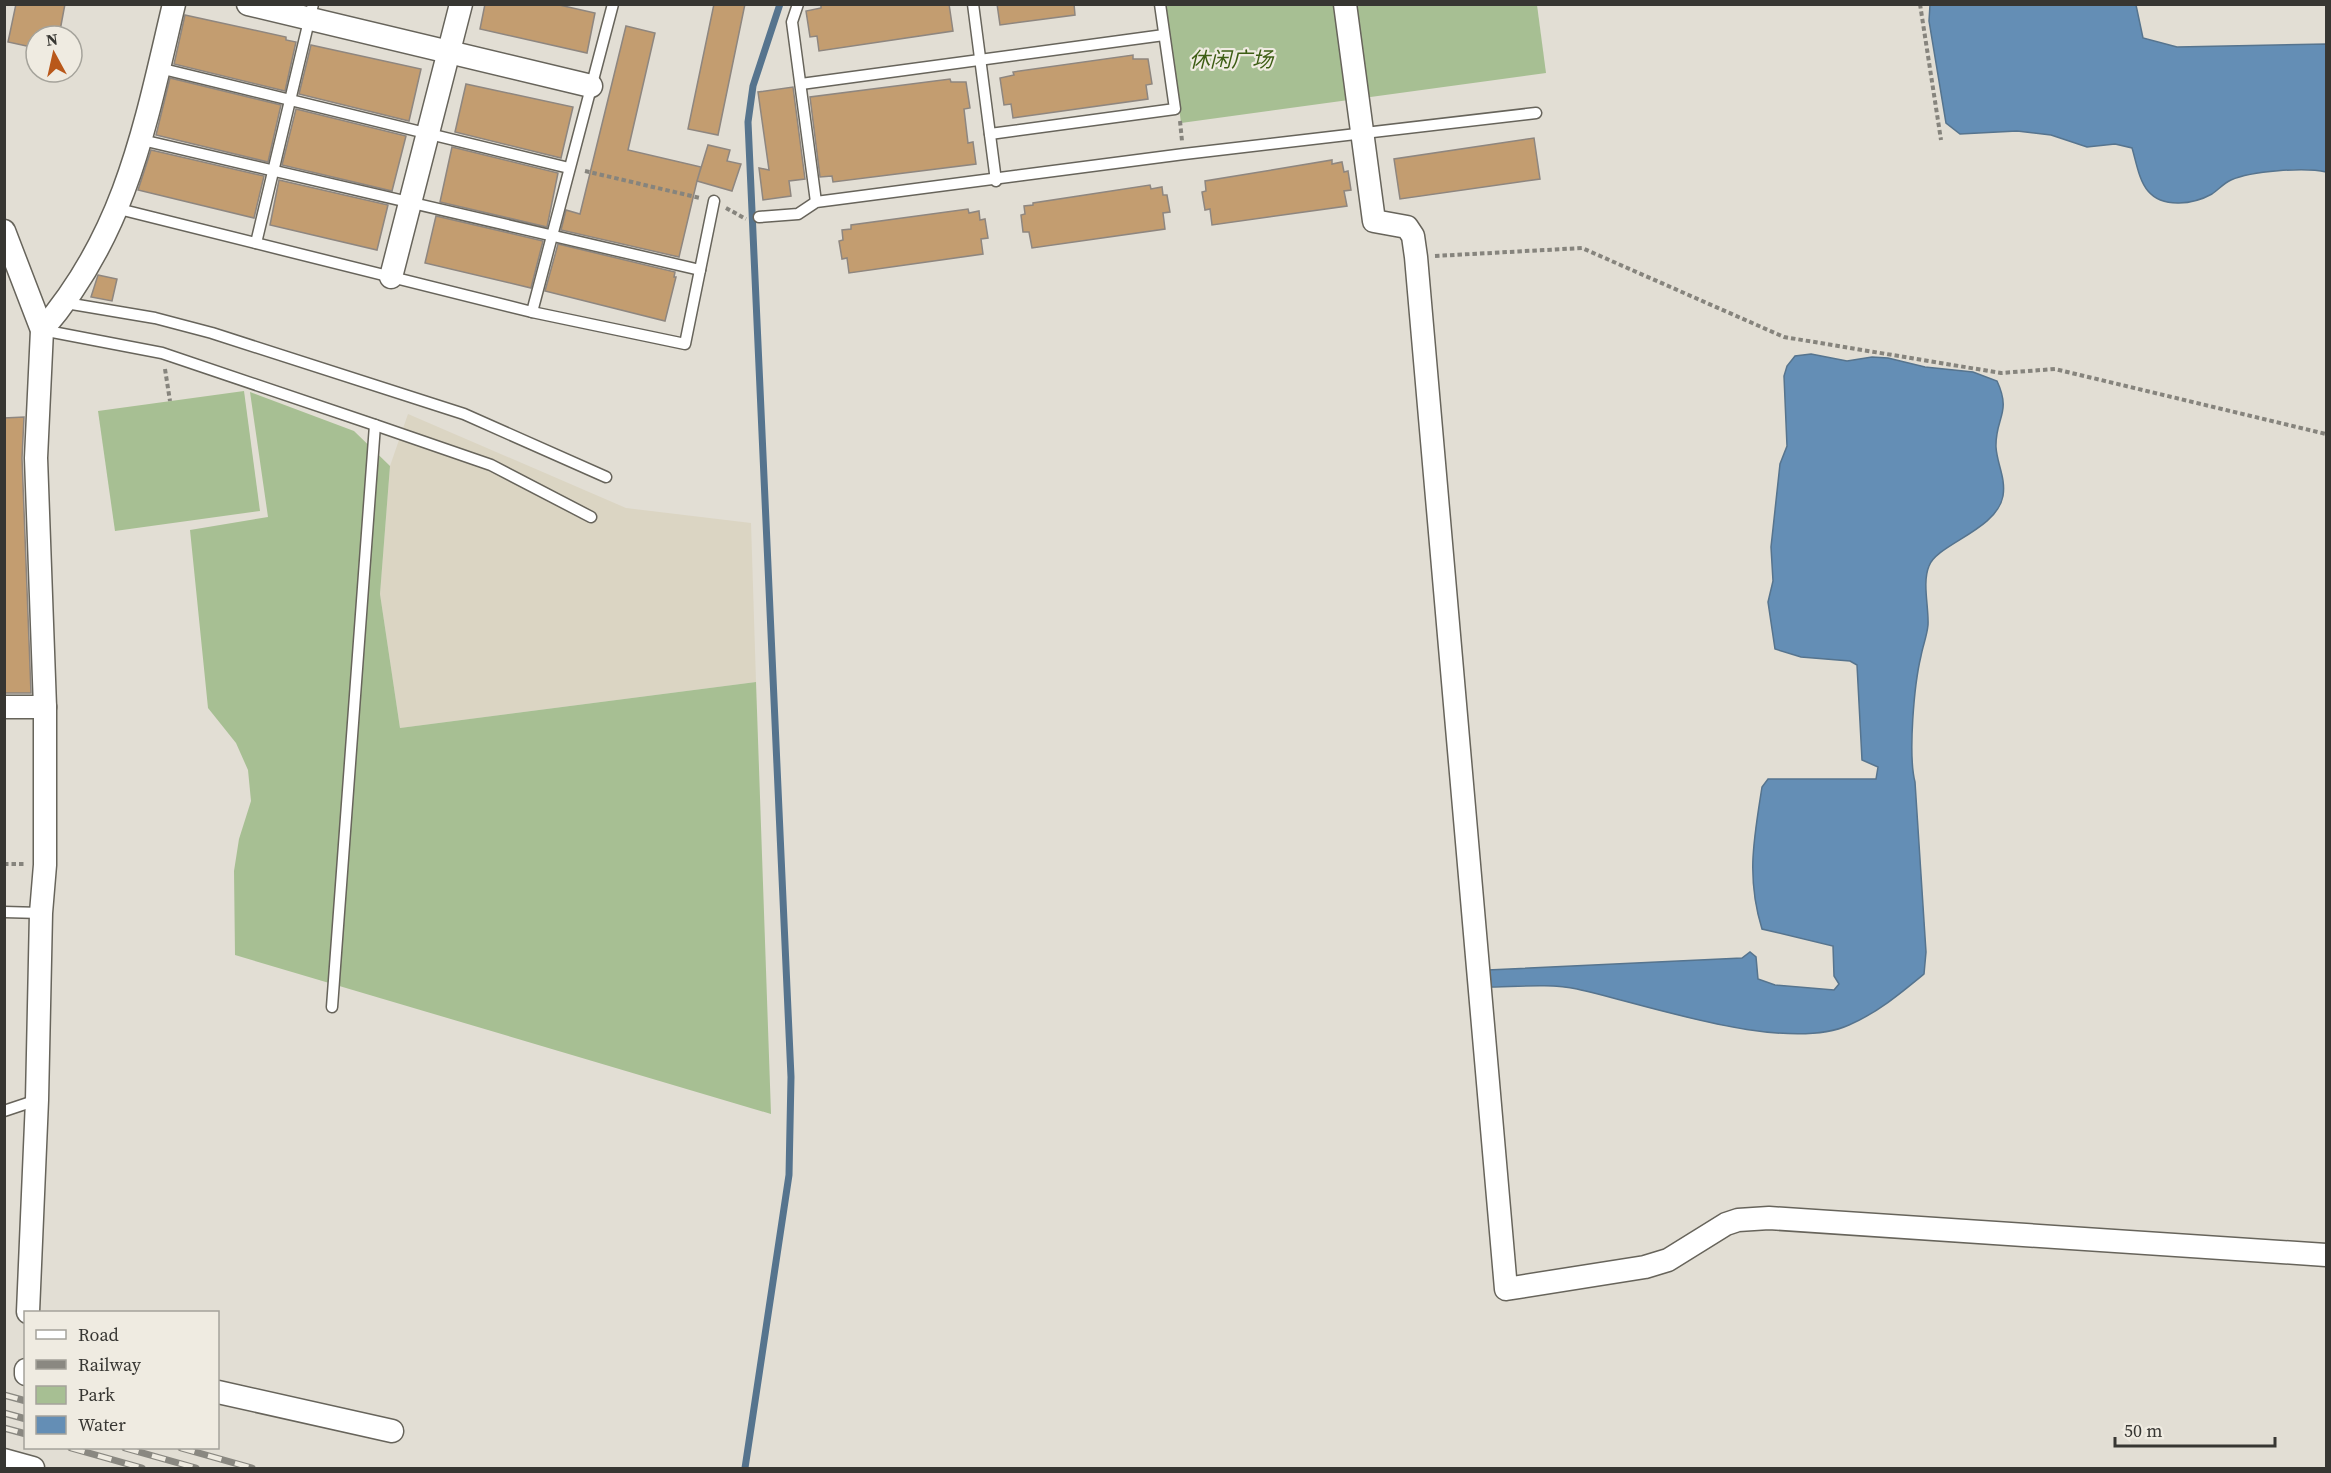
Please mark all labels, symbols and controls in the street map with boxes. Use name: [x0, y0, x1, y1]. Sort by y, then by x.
north arrow: [24, 24, 84, 84]
text: N: [45, 27, 60, 51]
park label: 休闲广场: [1189, 45, 1275, 74]
legend: [24, 1311, 219, 1449]
text: Road: [78, 1322, 119, 1347]
text: Railway: [78, 1352, 142, 1377]
text: Park: [78, 1382, 115, 1407]
scale bar: [2115, 1410, 2276, 1448]
text: Water: [78, 1412, 126, 1437]
text: 50 m: [2124, 1418, 2162, 1443]

